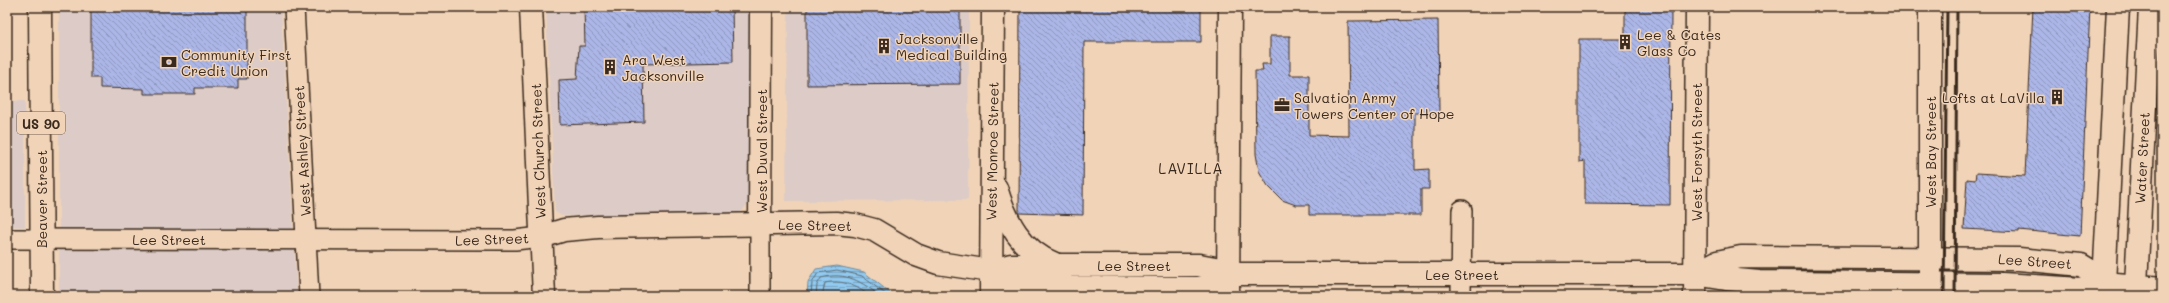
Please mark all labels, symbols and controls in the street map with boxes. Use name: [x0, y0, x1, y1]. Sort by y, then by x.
place label: Lee & Cates Glass Co: [1637, 25, 1721, 60]
place label: Jacksonville Medical Building: [896, 29, 1007, 64]
building icon: Lee & Cates Glass Co: [1616, 33, 1634, 51]
building icon: Jacksonville Medical Building: [875, 37, 893, 55]
place label: Community First Credit Union: [181, 45, 291, 80]
place label: Ara West Jacksonville: [622, 50, 704, 85]
bank icon: Community First Credit Union: [160, 53, 178, 71]
building icon: Ara West Jacksonville: [601, 58, 619, 76]
street label: West Monroe Street: [981, 82, 1003, 220]
street label: West Church Street: [526, 83, 550, 219]
street label: West Forsyth Street: [1687, 83, 1706, 221]
street label: West Ashley Street: [289, 85, 315, 217]
place label: Salvation Army Towers Center of Hope: [1294, 88, 1455, 123]
place label: Lofts at LaVilla: [1942, 88, 2045, 107]
building icon: Lofts at LaVilla: [2048, 88, 2066, 106]
street label: West Duval Street: [752, 89, 771, 213]
office icon: Salvation Army Towers Center of Hope: [1273, 96, 1291, 114]
street label: West Bay Street: [1921, 96, 1940, 208]
road number: US 90: [17, 112, 65, 134]
street label: Water Street: [2130, 112, 2154, 204]
street label: Beaver Street: [32, 150, 51, 248]
district label: LAVILLA: [1158, 158, 1224, 178]
street label: Lee Street: [778, 215, 852, 235]
street label: Lee Street: [455, 228, 529, 250]
street label: Lee Street: [132, 230, 206, 249]
street label: Lee Street: [1998, 249, 2072, 273]
street label: Lee Street: [1097, 256, 1171, 275]
street label: Lee Street: [1425, 265, 1499, 284]

